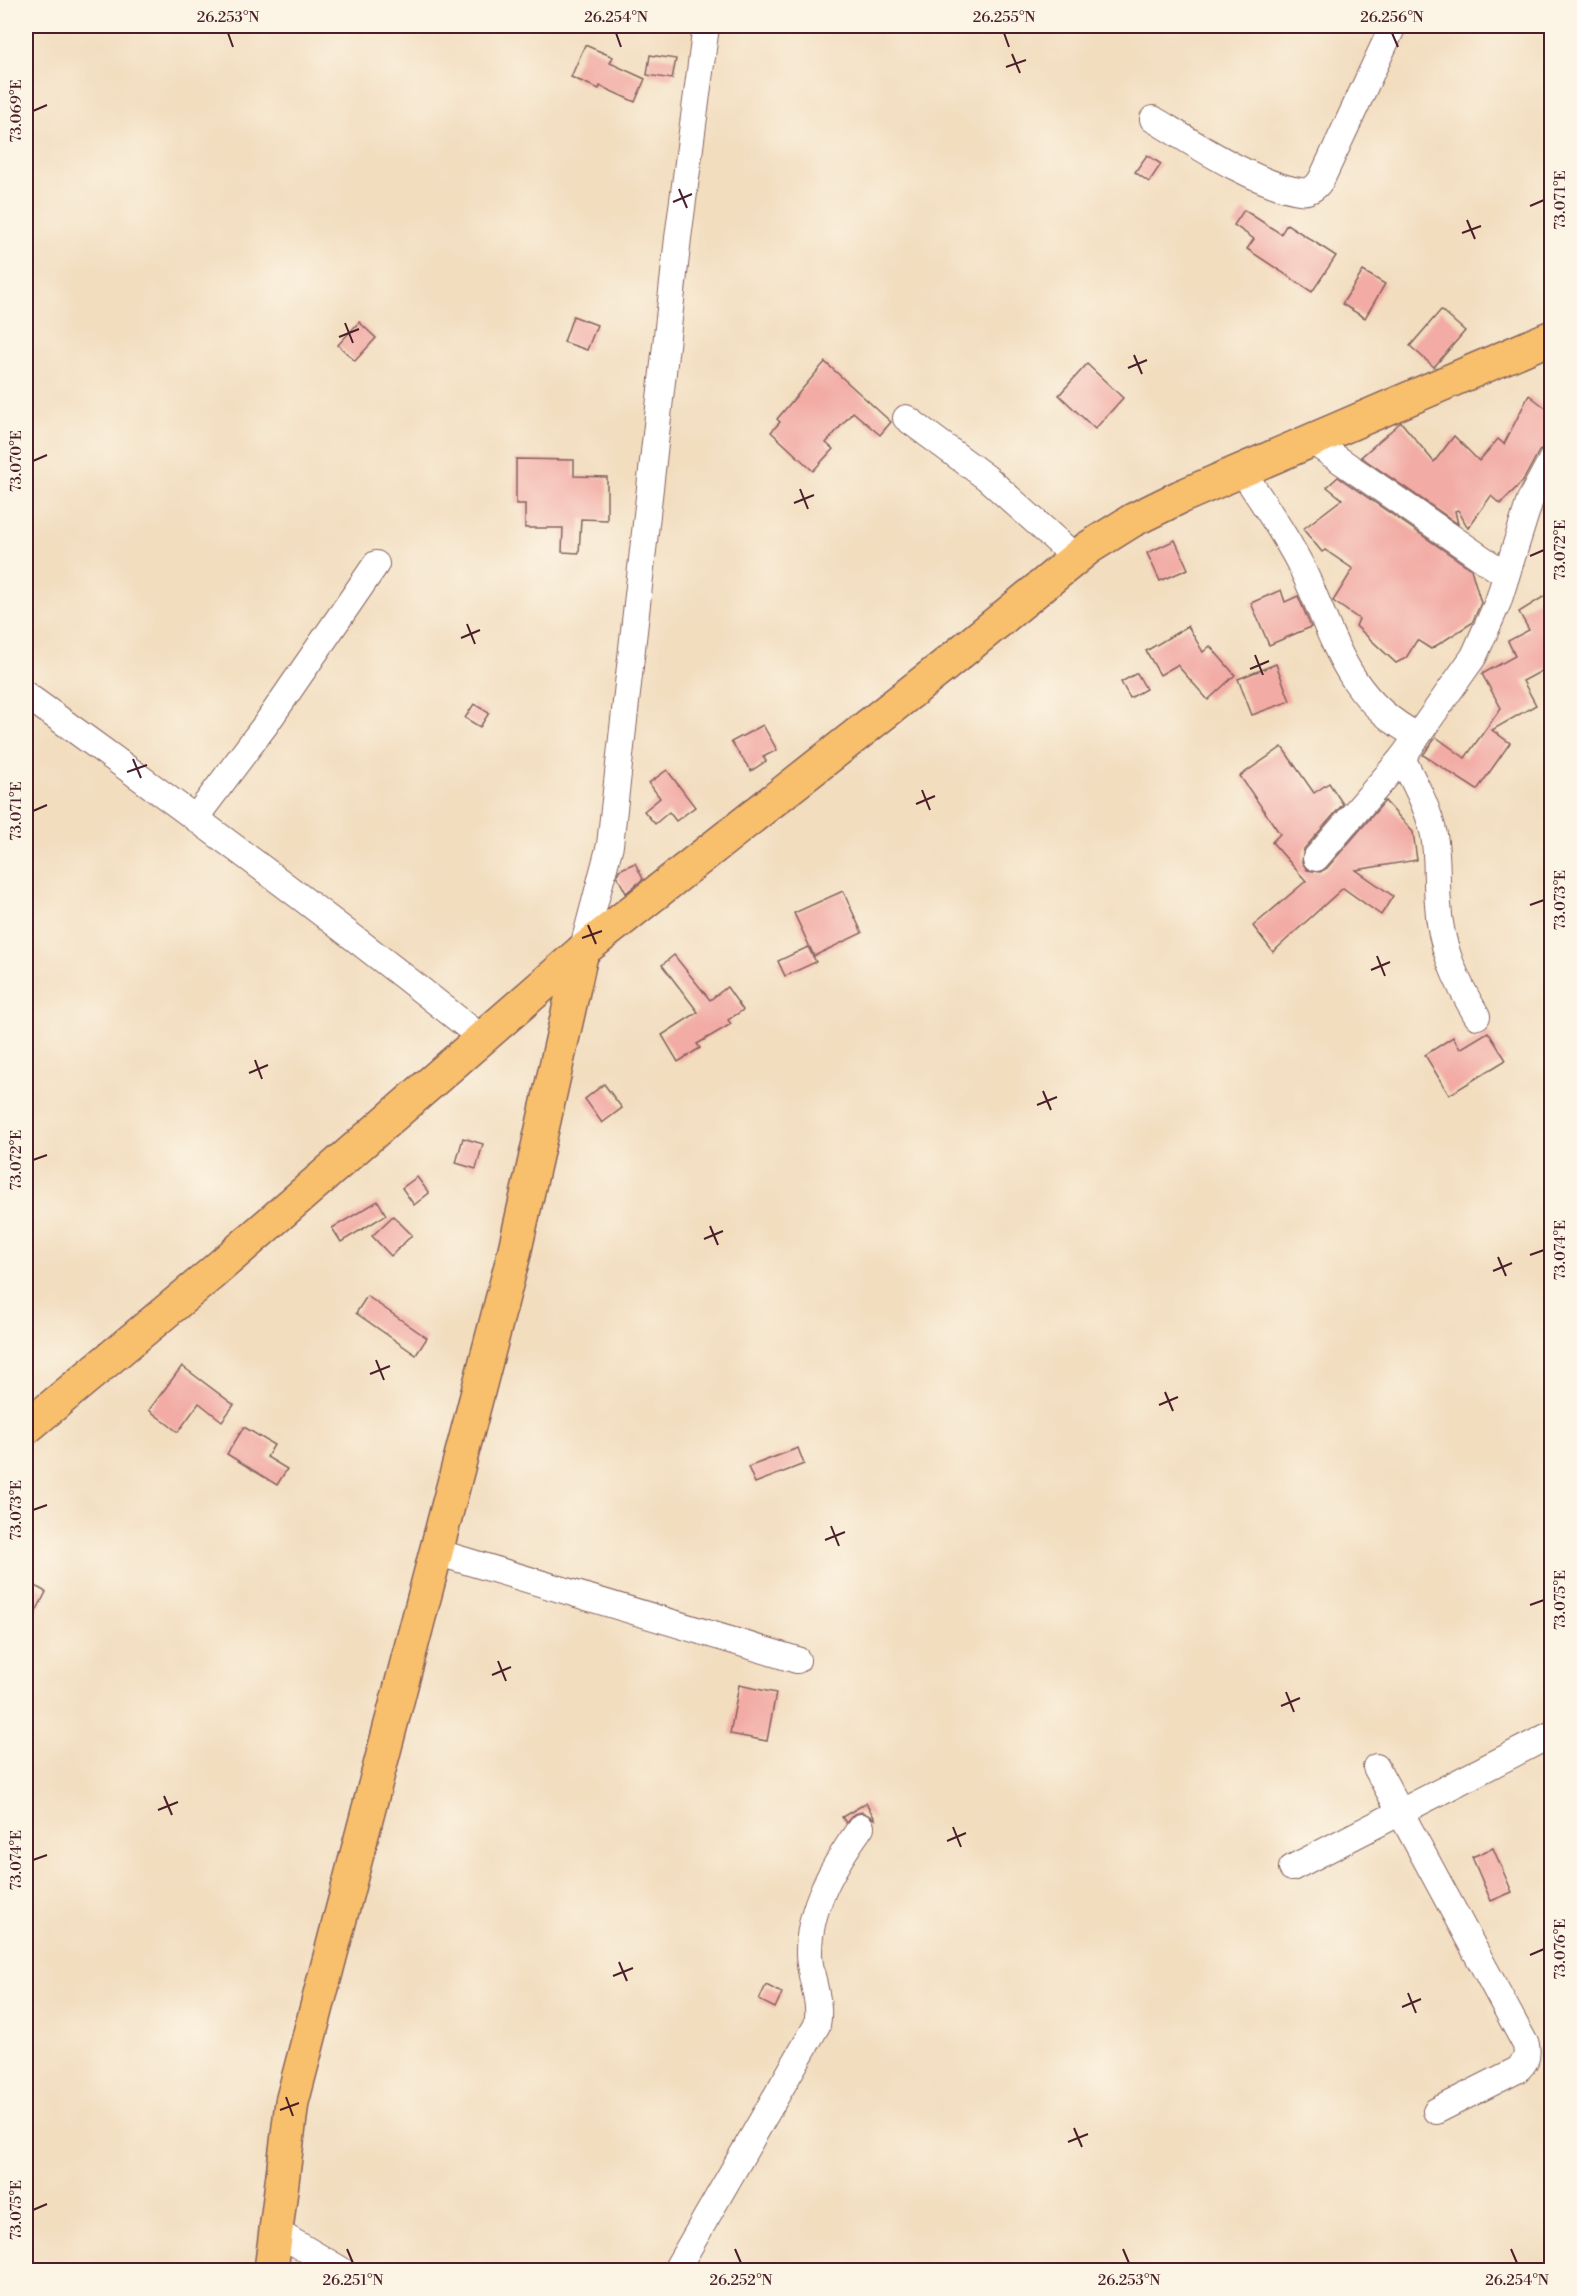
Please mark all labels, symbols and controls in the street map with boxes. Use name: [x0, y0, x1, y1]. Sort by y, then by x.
text: 26.253°N: [197, 8, 259, 27]
text: 26.254°N: [584, 8, 648, 27]
text: 26.255°N: [973, 8, 1035, 27]
text: 26.256°N: [1360, 8, 1424, 27]
text: 73.069°E: [7, 79, 26, 143]
text: 73.071°E: [1551, 170, 1570, 230]
text: 73.070°E: [7, 430, 26, 492]
text: 73.072°E: [1551, 520, 1570, 580]
text: 73.071°E: [7, 781, 26, 841]
text: 73.073°E: [1551, 870, 1570, 930]
text: 73.072°E: [7, 1130, 26, 1190]
text: 73.074°E: [1551, 1220, 1570, 1280]
text: 73.073°E: [7, 1480, 26, 1540]
text: 73.075°E: [1551, 1570, 1570, 1630]
text: 73.074°E: [7, 1830, 26, 1890]
text: 73.076°E: [1551, 1919, 1570, 1979]
text: 73.075°E: [7, 2180, 26, 2240]
text: 26.251°N: [323, 2271, 383, 2290]
text: 26.252°N: [709, 2271, 773, 2290]
text: 26.253°N: [1098, 2271, 1160, 2290]
text: 26.254°N: [1485, 2271, 1549, 2290]

